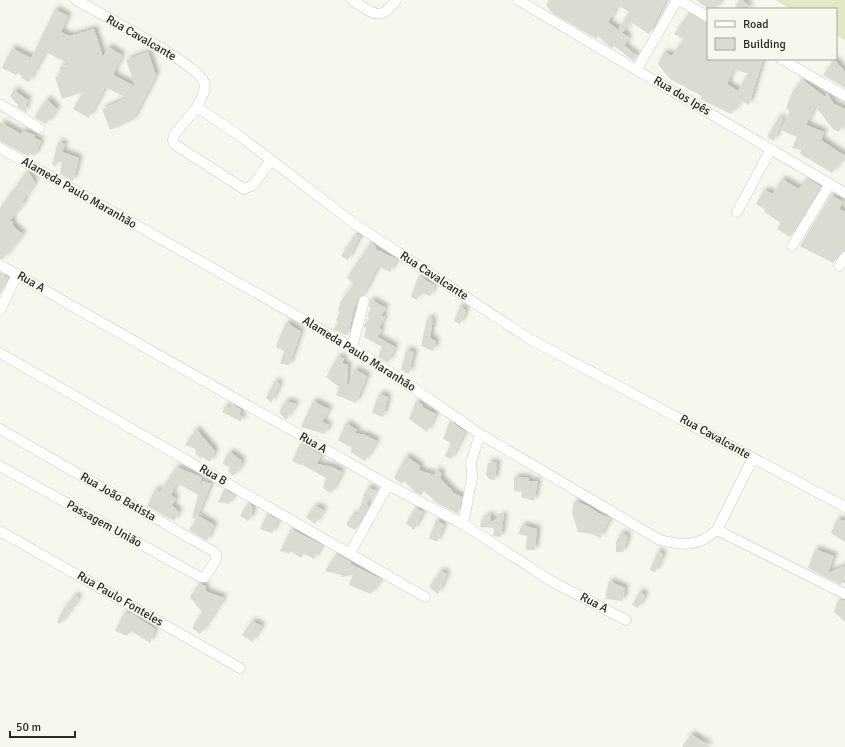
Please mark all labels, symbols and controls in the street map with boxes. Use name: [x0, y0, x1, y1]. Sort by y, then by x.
legend: [707, 8, 837, 60]
street label: Rua Cavalcante: [103, 12, 179, 64]
text: Road: [743, 17, 769, 32]
text: Building: [743, 37, 786, 52]
street label: Rua dos Ipês: [651, 73, 713, 119]
street label: Alameda Paulo Maranhão: [19, 154, 139, 232]
street label: Rua Cavalcante: [397, 248, 471, 304]
street label: Rua A: [14, 268, 48, 296]
street label: Alameda Paulo Maranhão: [300, 313, 418, 395]
street label: Rua Cavalcante: [677, 411, 753, 463]
street label: Rua A: [296, 429, 330, 457]
street label: Rua B: [196, 461, 230, 489]
street label: Rua João Batista: [77, 469, 159, 525]
street label: Passagem União: [64, 497, 144, 551]
street label: Rua Paulo Fonteles: [74, 568, 166, 630]
street label: Rua A: [577, 589, 611, 617]
scale bar: [10, 713, 75, 739]
text: 50 m: [16, 720, 41, 735]

